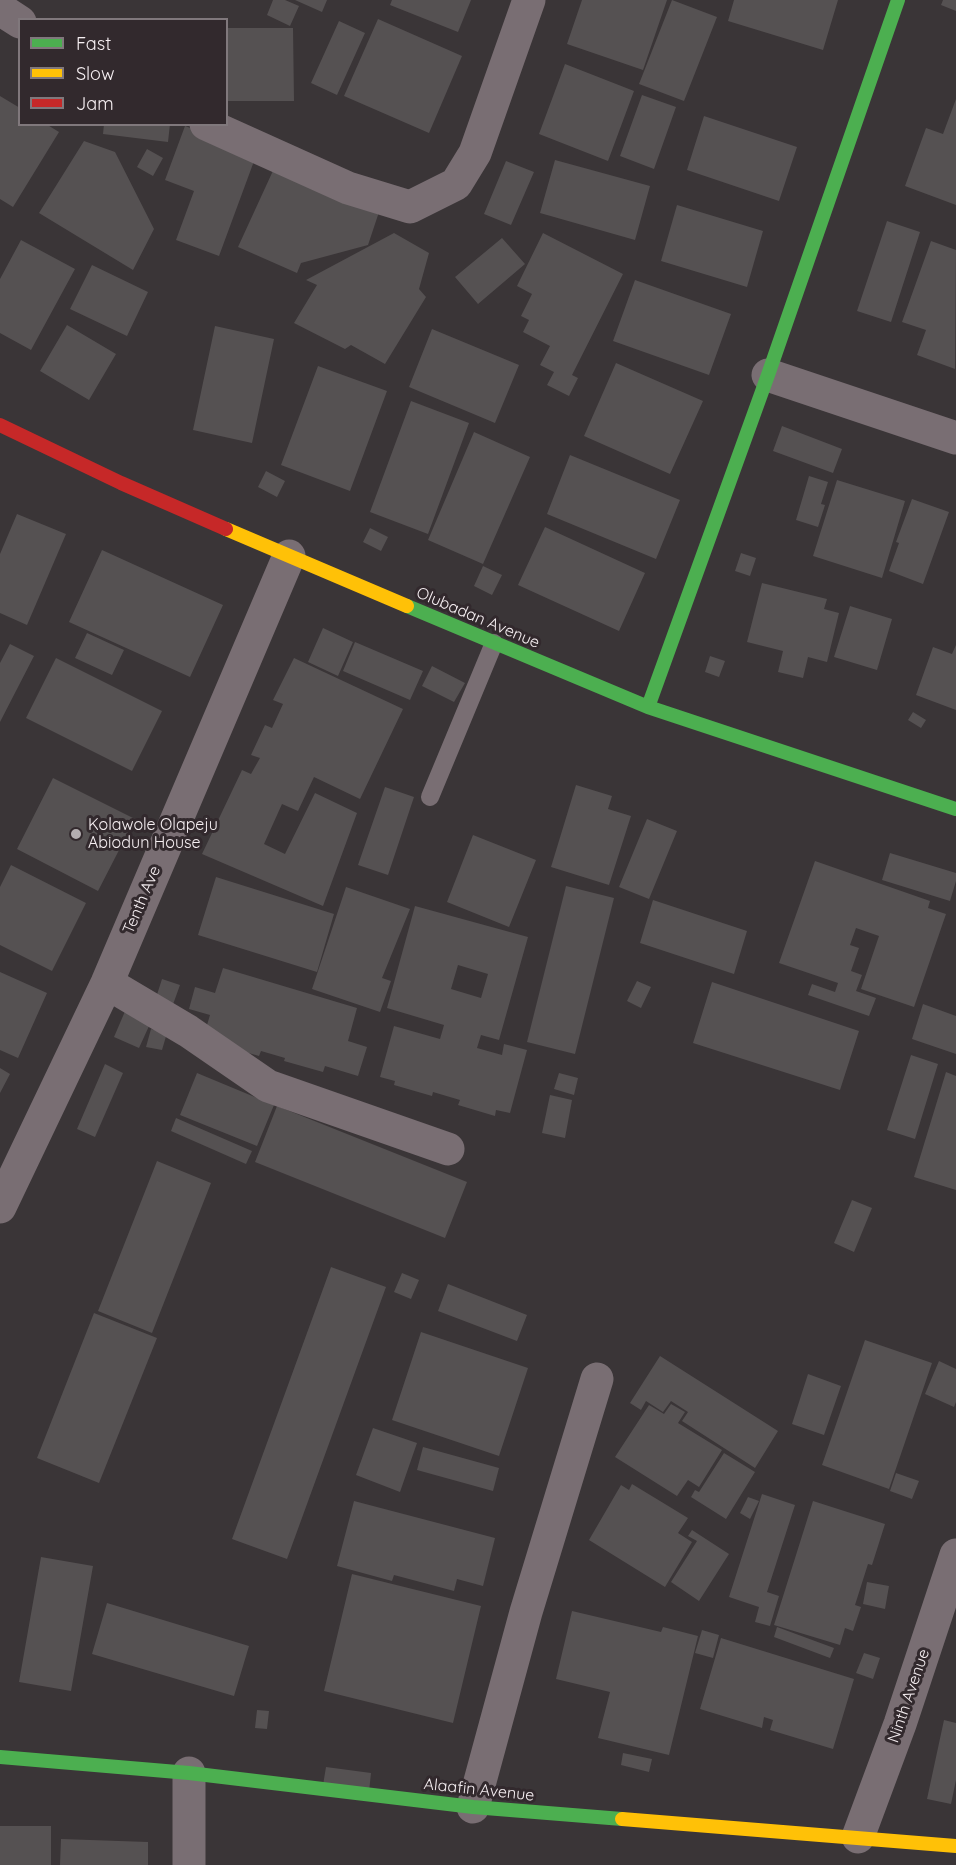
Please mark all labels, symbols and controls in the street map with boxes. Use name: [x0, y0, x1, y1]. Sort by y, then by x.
legend: [18, 18, 228, 126]
text: Fast: [76, 32, 111, 55]
text: Slow: [76, 62, 114, 85]
text: Jam: [76, 92, 114, 115]
street label: Olubadan Avenue: [413, 583, 543, 653]
place label: Kolawole Olapeju Abiodun House: [88, 815, 218, 853]
marker: Kolawole Olapeju Abiodun House: [69, 827, 83, 841]
street label: Tenth Ave: [119, 863, 165, 937]
street label: Ninth Avenue: [884, 1647, 934, 1745]
street label: Alaafin Avenue: [423, 1775, 535, 1805]

